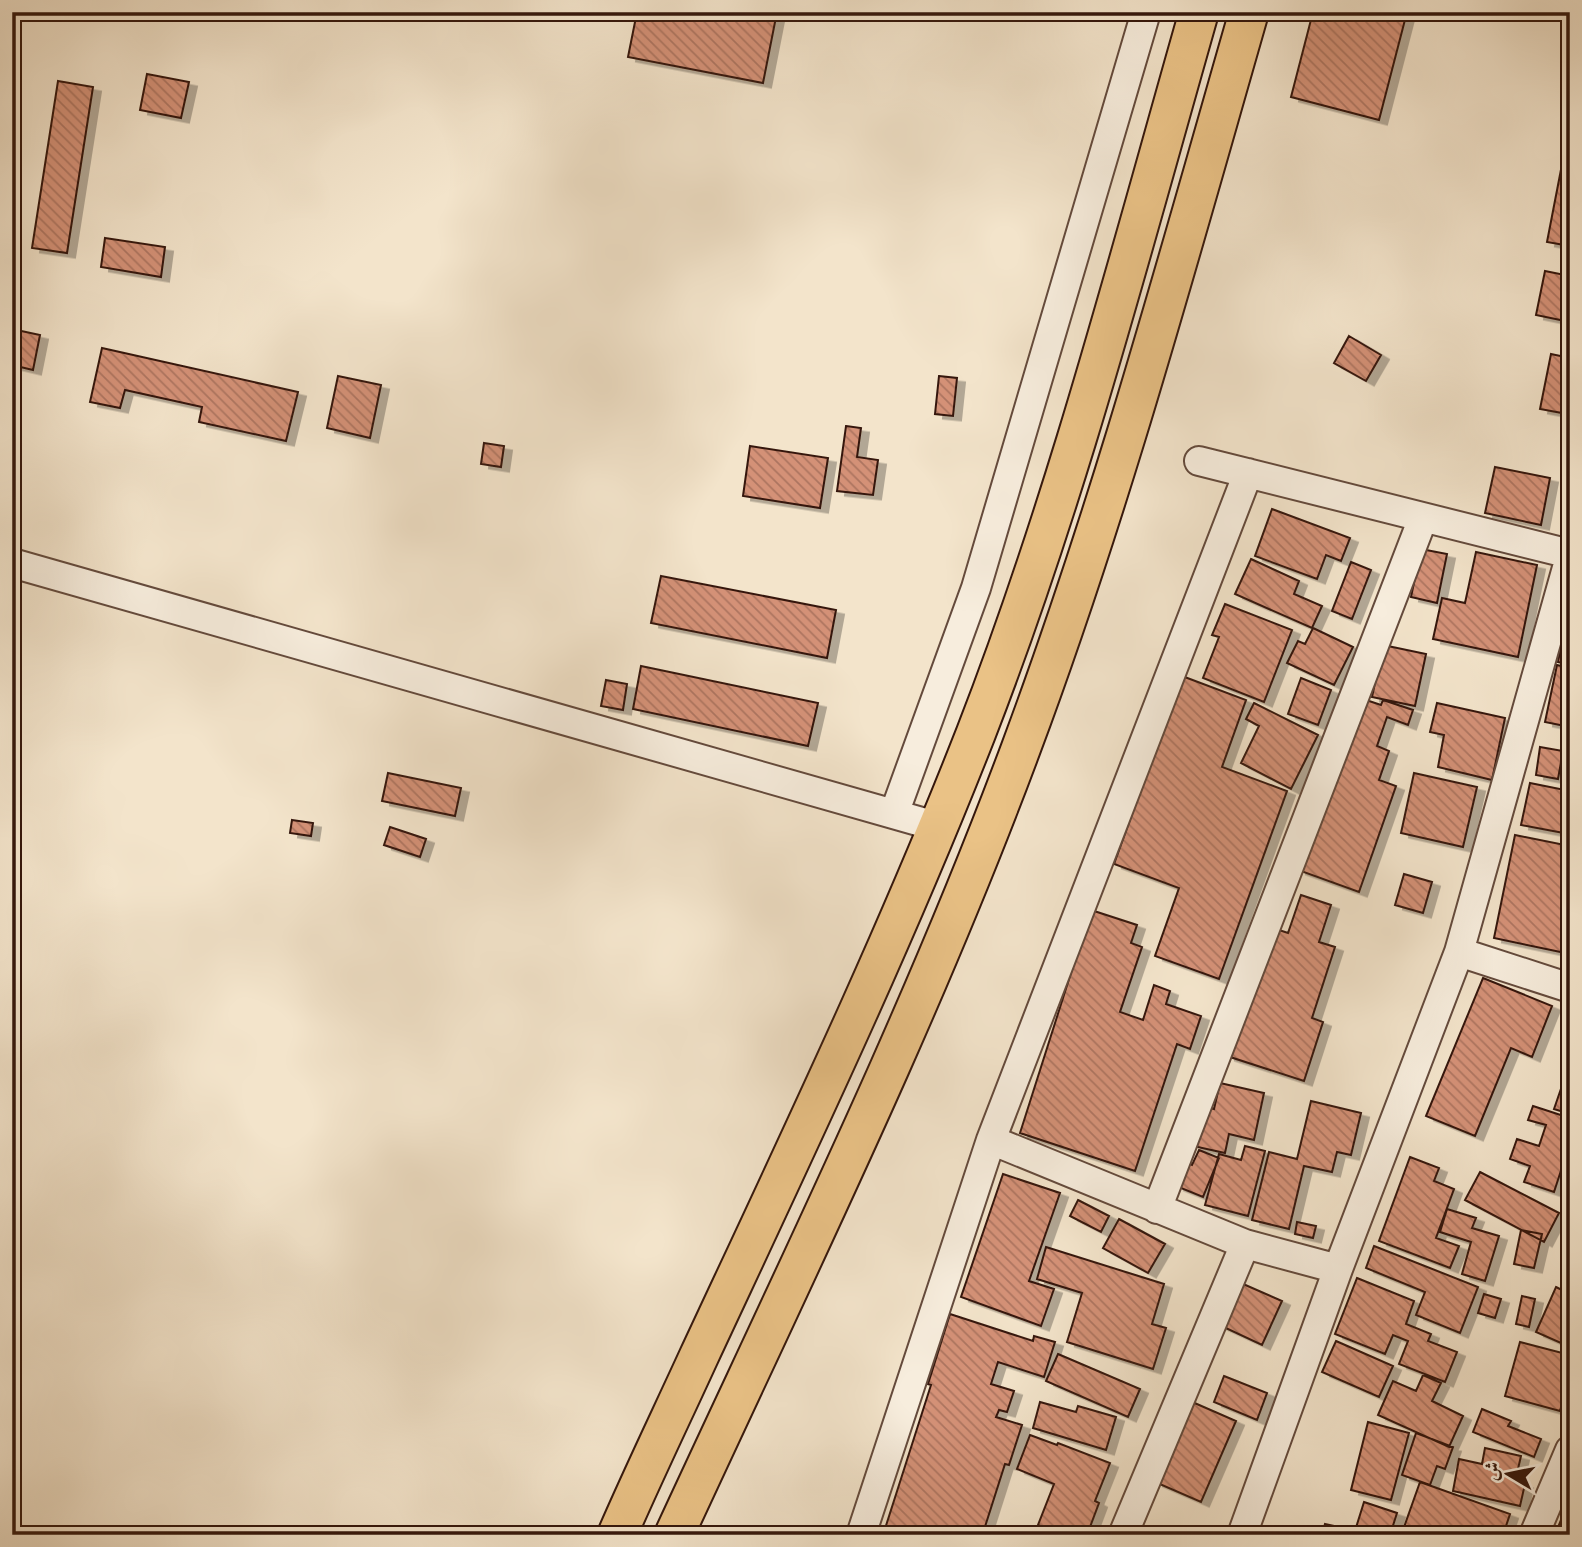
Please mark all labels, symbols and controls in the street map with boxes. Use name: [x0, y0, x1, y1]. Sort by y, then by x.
north arrow: [1474, 1438, 1544, 1508]
text: ش: [1478, 1460, 1506, 1483]

